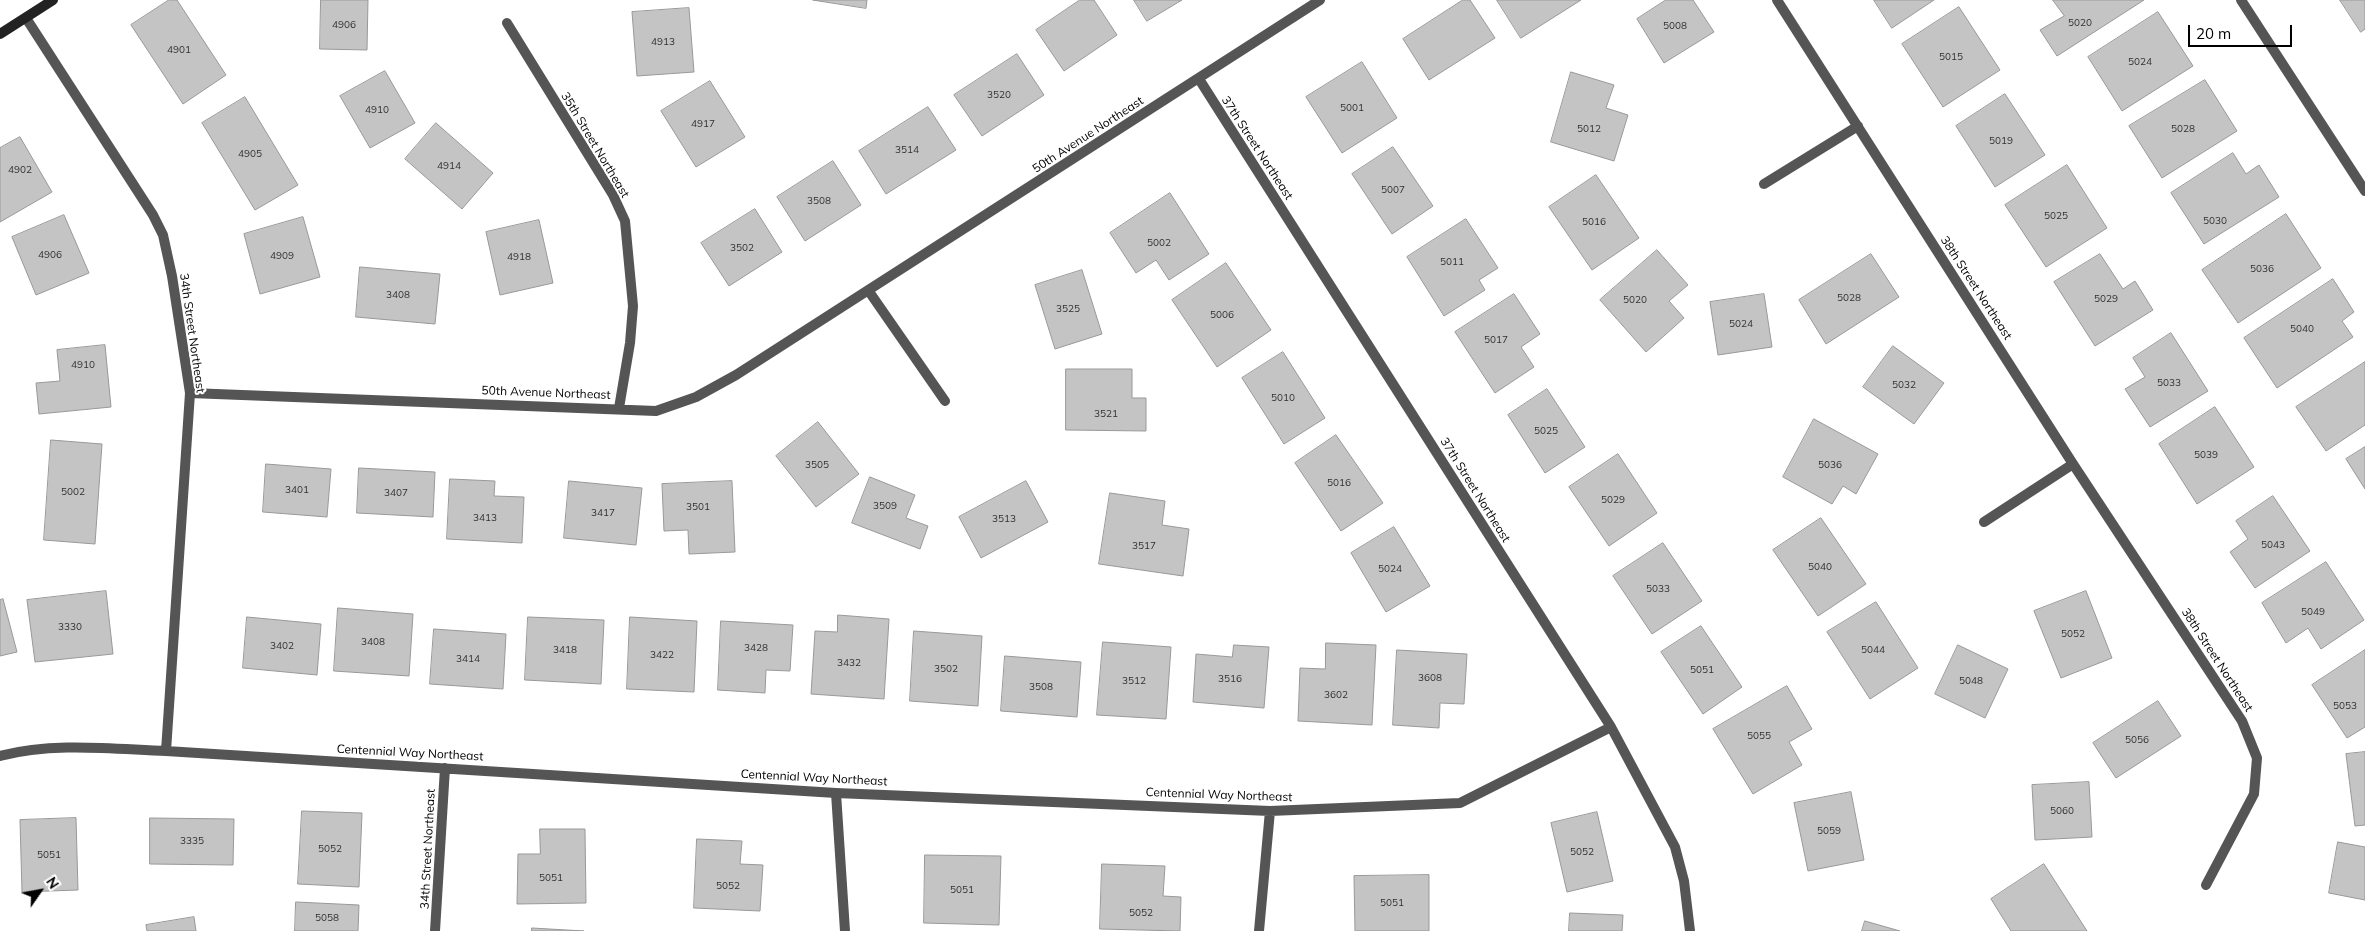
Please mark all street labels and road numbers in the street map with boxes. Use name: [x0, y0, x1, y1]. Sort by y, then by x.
street label: 35th Street Northeast: [558, 90, 632, 200]
street label: 37th Street Northeast: [1218, 93, 1296, 203]
street label: 50th Avenue Northeast: [1030, 94, 1146, 176]
street label: 38th Street Northeast: [1937, 233, 2015, 343]
street label: 34th Street Northeast: [176, 272, 208, 394]
street label: 50th Avenue Northeast: [481, 384, 611, 402]
street label: 37th Street Northeast: [1437, 435, 1513, 545]
street label: 38th Street Northeast: [2178, 605, 2256, 715]
street label: Centennial Way Northeast: [336, 742, 484, 764]
street label: Centennial Way Northeast: [740, 767, 888, 789]
street label: Centennial Way Northeast: [1145, 785, 1293, 805]
street label: 34th Street Northeast: [418, 788, 438, 910]

